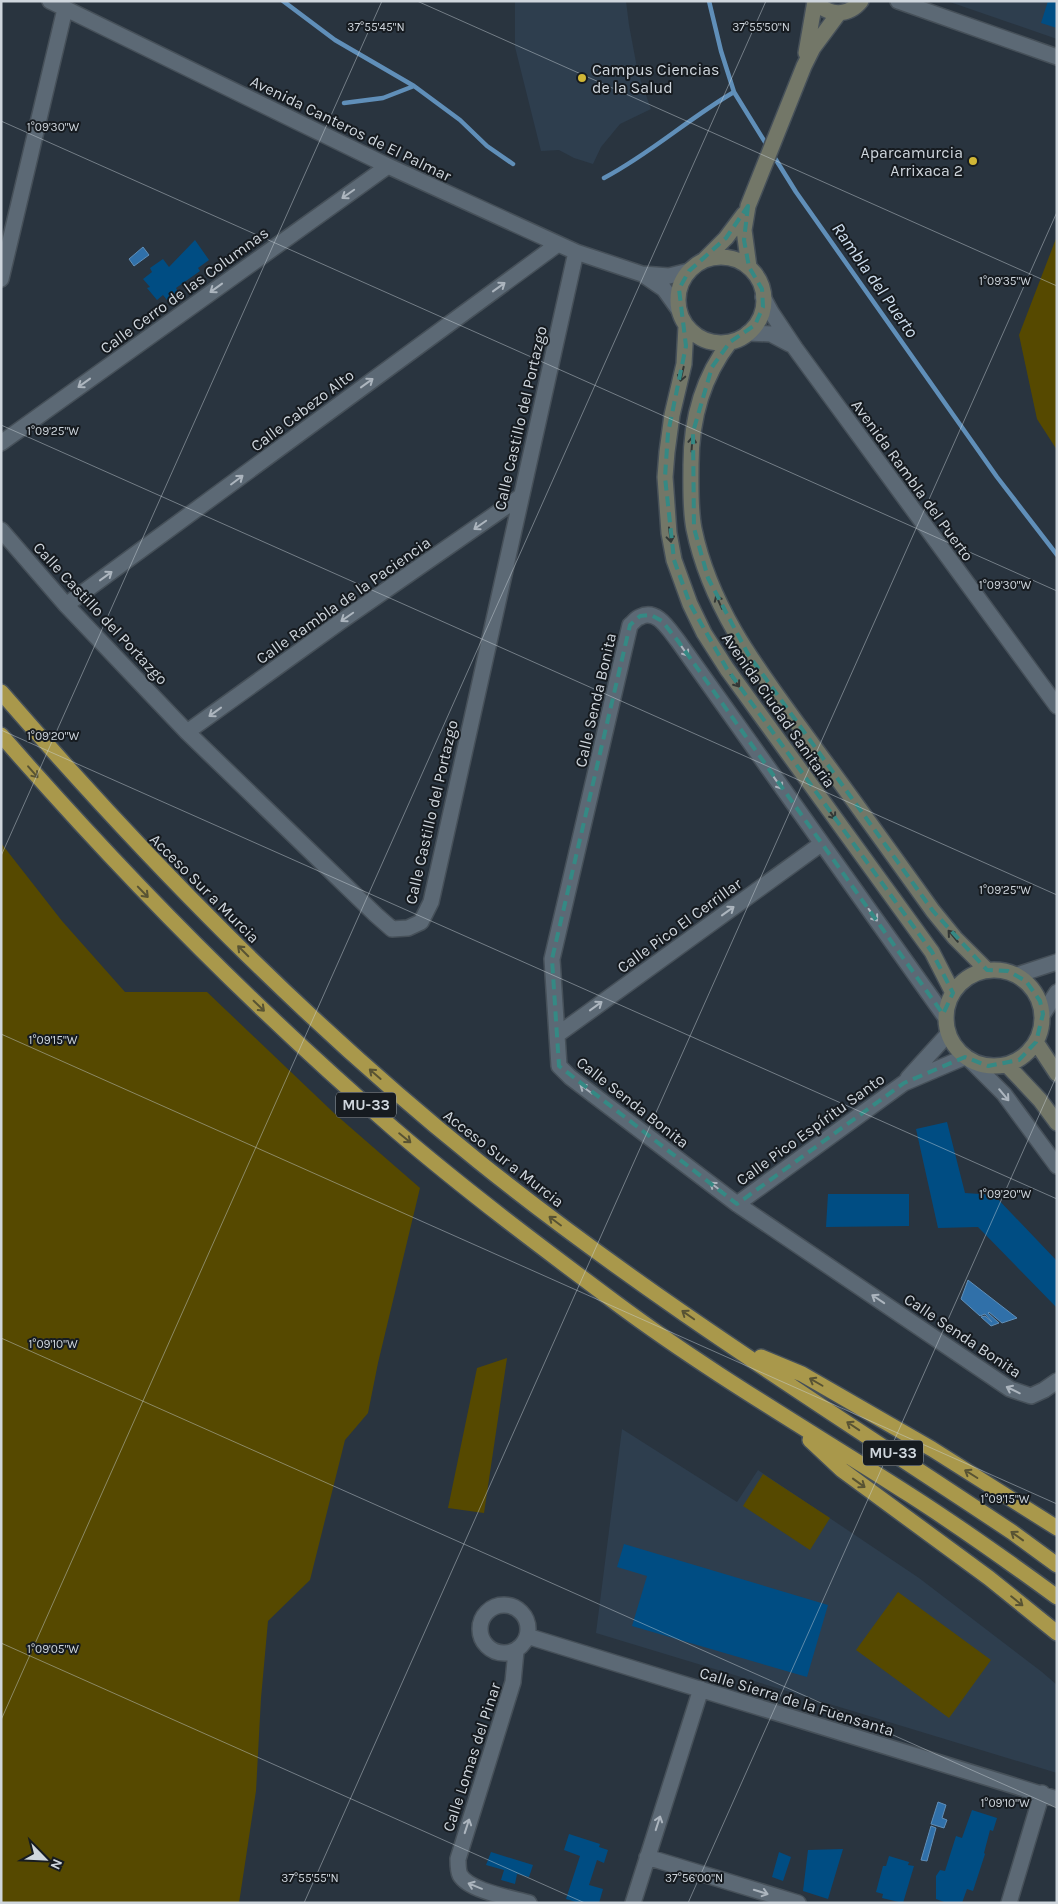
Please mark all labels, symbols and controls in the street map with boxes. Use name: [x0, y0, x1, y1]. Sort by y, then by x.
text: 37°55'45"N: [347, 20, 405, 34]
text: 37°55'50"N: [732, 20, 790, 34]
place label: Campus Ciencias de la Salud: [592, 60, 720, 97]
street label: Avenida Canteros de El Palmar: [247, 71, 455, 186]
marker: Campus Ciencias de la Salud: [576, 72, 588, 84]
text: 1°09'30"W: [27, 120, 79, 134]
place label: Aparcamurcia Arrixaca 2: [861, 143, 963, 180]
marker: Aparcamurcia Arrixaca 2: [967, 155, 979, 167]
one-way arrow: [342, 189, 356, 199]
water label: Rambla del Puerto: [827, 218, 923, 342]
street label: Calle Cerro de las Columnas: [96, 223, 272, 358]
text: 1°09'35"W: [979, 274, 1031, 288]
one-way arrow: [492, 282, 506, 292]
one-way arrow: [210, 283, 223, 294]
street label: Calle Castillo del Portazgo: [490, 324, 551, 512]
street label: Calle Cabezo Alto: [247, 365, 358, 455]
one-way arrow: [677, 365, 686, 381]
one-way arrow: [77, 378, 91, 388]
one-way arrow: [360, 378, 374, 388]
street label: Avenida Rambla del Puerto: [848, 396, 978, 565]
text: 1°09'25"W: [27, 424, 79, 438]
one-way arrow: [687, 437, 696, 453]
one-way arrow: [230, 475, 244, 485]
one-way arrow: [474, 520, 488, 530]
one-way arrow: [665, 526, 675, 542]
street label: Calle Rambla de la Paciencia: [252, 533, 434, 668]
street label: Calle Castillo del Portazgo: [29, 538, 172, 689]
one-way arrow: [99, 571, 113, 581]
text: 1°09'30"W: [979, 578, 1031, 592]
one-way arrow: [713, 595, 723, 610]
one-way arrow: [340, 612, 354, 622]
street label: Avenida Ciudad Sanitaria: [718, 629, 839, 791]
street label: Calle Senda Bonita: [571, 631, 620, 769]
one-way arrow: [679, 643, 689, 657]
one-way arrow: [730, 674, 740, 688]
one-way arrow: [208, 707, 222, 717]
street label: Calle Castillo del Portazgo: [401, 718, 462, 906]
text: 1°09'20"W: [27, 729, 79, 743]
one-way arrow: [28, 765, 39, 778]
one-way arrow: [773, 776, 783, 790]
one-way arrow: [826, 806, 836, 820]
street label: Acceso Sur a Murcia: [146, 830, 263, 947]
street label: Calle Pico El Cerrillar: [613, 874, 745, 977]
text: 1°09'25"W: [979, 883, 1031, 897]
one-way arrow: [137, 885, 149, 898]
one-way arrow: [721, 906, 735, 916]
one-way arrow: [867, 908, 878, 921]
one-way arrow: [947, 929, 958, 942]
one-way arrow: [237, 945, 249, 958]
one-way arrow: [252, 1000, 265, 1012]
one-way arrow: [589, 1001, 603, 1011]
text: 1°09'15"W: [29, 1033, 78, 1047]
street label: Calle Senda Bonita: [573, 1053, 693, 1152]
one-way arrow: [368, 1068, 381, 1080]
street label: Calle Pico Espíritu Santo: [733, 1069, 888, 1190]
one-way arrow: [579, 1084, 593, 1094]
one-way arrow: [998, 1088, 1009, 1101]
road number: MU-33: [336, 1092, 396, 1118]
street label: Acceso Sur a Murcia: [440, 1106, 568, 1211]
one-way arrow: [398, 1132, 411, 1143]
one-way arrow: [710, 1182, 723, 1193]
text: 1°09'20"W: [979, 1187, 1031, 1201]
one-way arrow: [548, 1216, 562, 1226]
street label: Calle Senda Bonita: [901, 1289, 1025, 1382]
one-way arrow: [872, 1294, 886, 1304]
one-way arrow: [681, 1310, 695, 1320]
text: 1°09'10"W: [28, 1337, 78, 1351]
one-way arrow: [810, 1377, 824, 1387]
one-way arrow: [1006, 1384, 1021, 1394]
one-way arrow: [846, 1421, 860, 1431]
road number: MU-33: [863, 1440, 923, 1466]
one-way arrow: [965, 1468, 979, 1478]
one-way arrow: [852, 1477, 865, 1488]
text: 1°09'15"W: [981, 1492, 1030, 1506]
one-way arrow: [1010, 1531, 1024, 1541]
one-way arrow: [1010, 1595, 1023, 1606]
text: 1°09'05"W: [27, 1642, 79, 1656]
street label: Calle Sierra de la Fuensanta: [697, 1663, 896, 1740]
street label: Calle Lomas del Pinar: [438, 1680, 505, 1834]
text: 1°09'10"W: [980, 1796, 1030, 1810]
one-way arrow: [654, 1815, 664, 1831]
one-way arrow: [463, 1819, 472, 1835]
north arrow: [20, 1834, 70, 1884]
text: N: [47, 1856, 66, 1872]
text: 37°55'55"N: [281, 1871, 339, 1885]
text: 37°56'00"N: [665, 1871, 723, 1885]
one-way arrow: [468, 1881, 483, 1890]
one-way arrow: [753, 1887, 769, 1897]

